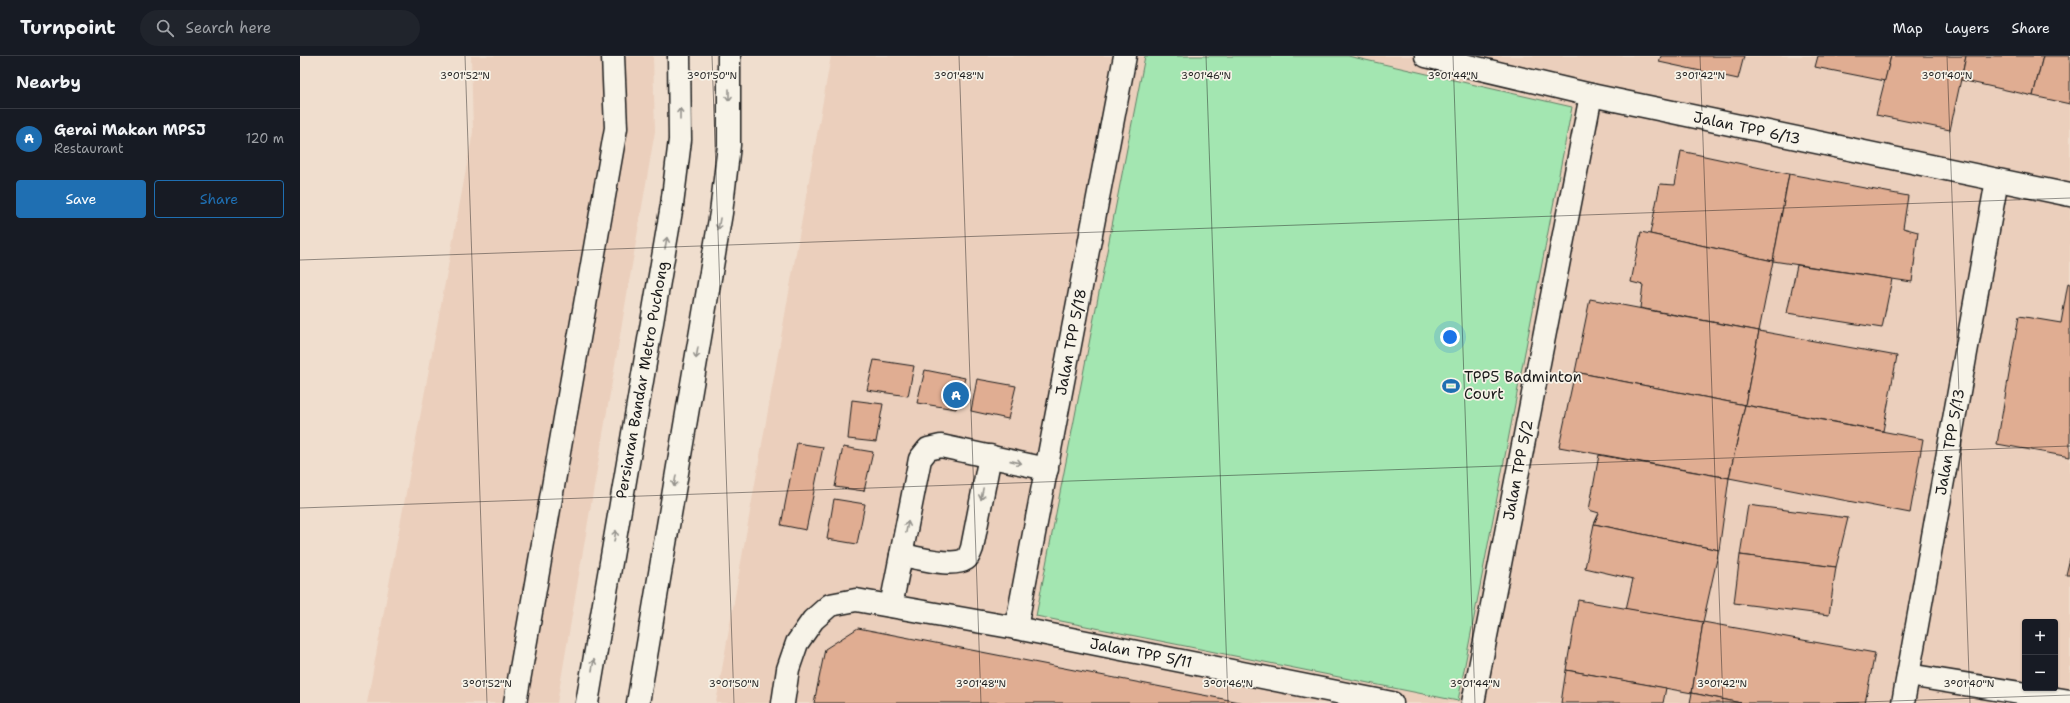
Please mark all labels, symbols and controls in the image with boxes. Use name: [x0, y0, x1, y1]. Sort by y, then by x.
search box: [140, 10, 420, 46]
text: Turnpoint: [20, 15, 116, 40]
icon: search: [154, 17, 176, 39]
text: Search here: [186, 18, 271, 38]
text: Map: [1893, 19, 1923, 37]
text: Layers: [1945, 19, 1989, 37]
text: Share: [2011, 19, 2050, 37]
text: 3°01'52"N: [440, 69, 490, 82]
text: 3°01'50"N: [687, 69, 737, 82]
text: 3°01'48"N: [934, 69, 984, 82]
text: 3°01'46"N: [1181, 69, 1231, 82]
text: 3°01'44"N: [1428, 69, 1478, 82]
text: 3°01'42"N: [1675, 69, 1725, 82]
text: 3°01'40"N: [1922, 69, 1972, 82]
text: Nearby: [16, 71, 81, 93]
one-way arrow: [725, 88, 733, 101]
street label: Jalan TPP 6/13: [1692, 107, 1802, 149]
one-way arrow: [676, 108, 684, 121]
text: Gerai Makan MPSJ: [54, 120, 206, 140]
text: A: [24, 130, 34, 147]
text: 120 m: [246, 130, 284, 147]
text: Restaurant: [54, 140, 124, 157]
button: Save: [16, 180, 146, 218]
button: Share: [154, 180, 284, 218]
one-way arrow: [715, 217, 723, 230]
one-way arrow: [662, 237, 670, 250]
street label: Persiaran Bandar Metro Puchong: [611, 260, 673, 500]
street label: Jalan TPP 5/18: [1051, 287, 1091, 397]
your location: [1440, 327, 1460, 347]
one-way arrow: [693, 346, 701, 359]
place label: TPP5 Badminton Court: [1464, 367, 1582, 404]
sports icon: TPP5 Badminton Court: [1441, 376, 1461, 396]
pin: A: [943, 380, 969, 410]
street label: Jalan TPP 5/13: [1931, 387, 1969, 497]
street label: Jalan TPP 5/2: [1498, 418, 1538, 522]
one-way arrow: [1009, 459, 1022, 466]
one-way arrow: [671, 474, 679, 487]
one-way arrow: [978, 487, 986, 500]
one-way arrow: [903, 520, 911, 533]
one-way arrow: [611, 530, 619, 543]
map controls: [2022, 619, 2058, 691]
button: +: [2022, 619, 2058, 655]
street label: Jalan TPP 5/11: [1088, 633, 1194, 673]
button: −: [2022, 655, 2058, 691]
one-way arrow: [589, 658, 597, 671]
text: 3°01'52"N: [462, 677, 512, 690]
text: 3°01'50"N: [709, 677, 759, 690]
text: 3°01'48"N: [956, 677, 1006, 690]
text: 3°01'46"N: [1203, 677, 1253, 690]
text: 3°01'44"N: [1450, 677, 1500, 690]
text: 3°01'42"N: [1697, 677, 1747, 690]
text: 3°01'40"N: [1944, 677, 1994, 690]

